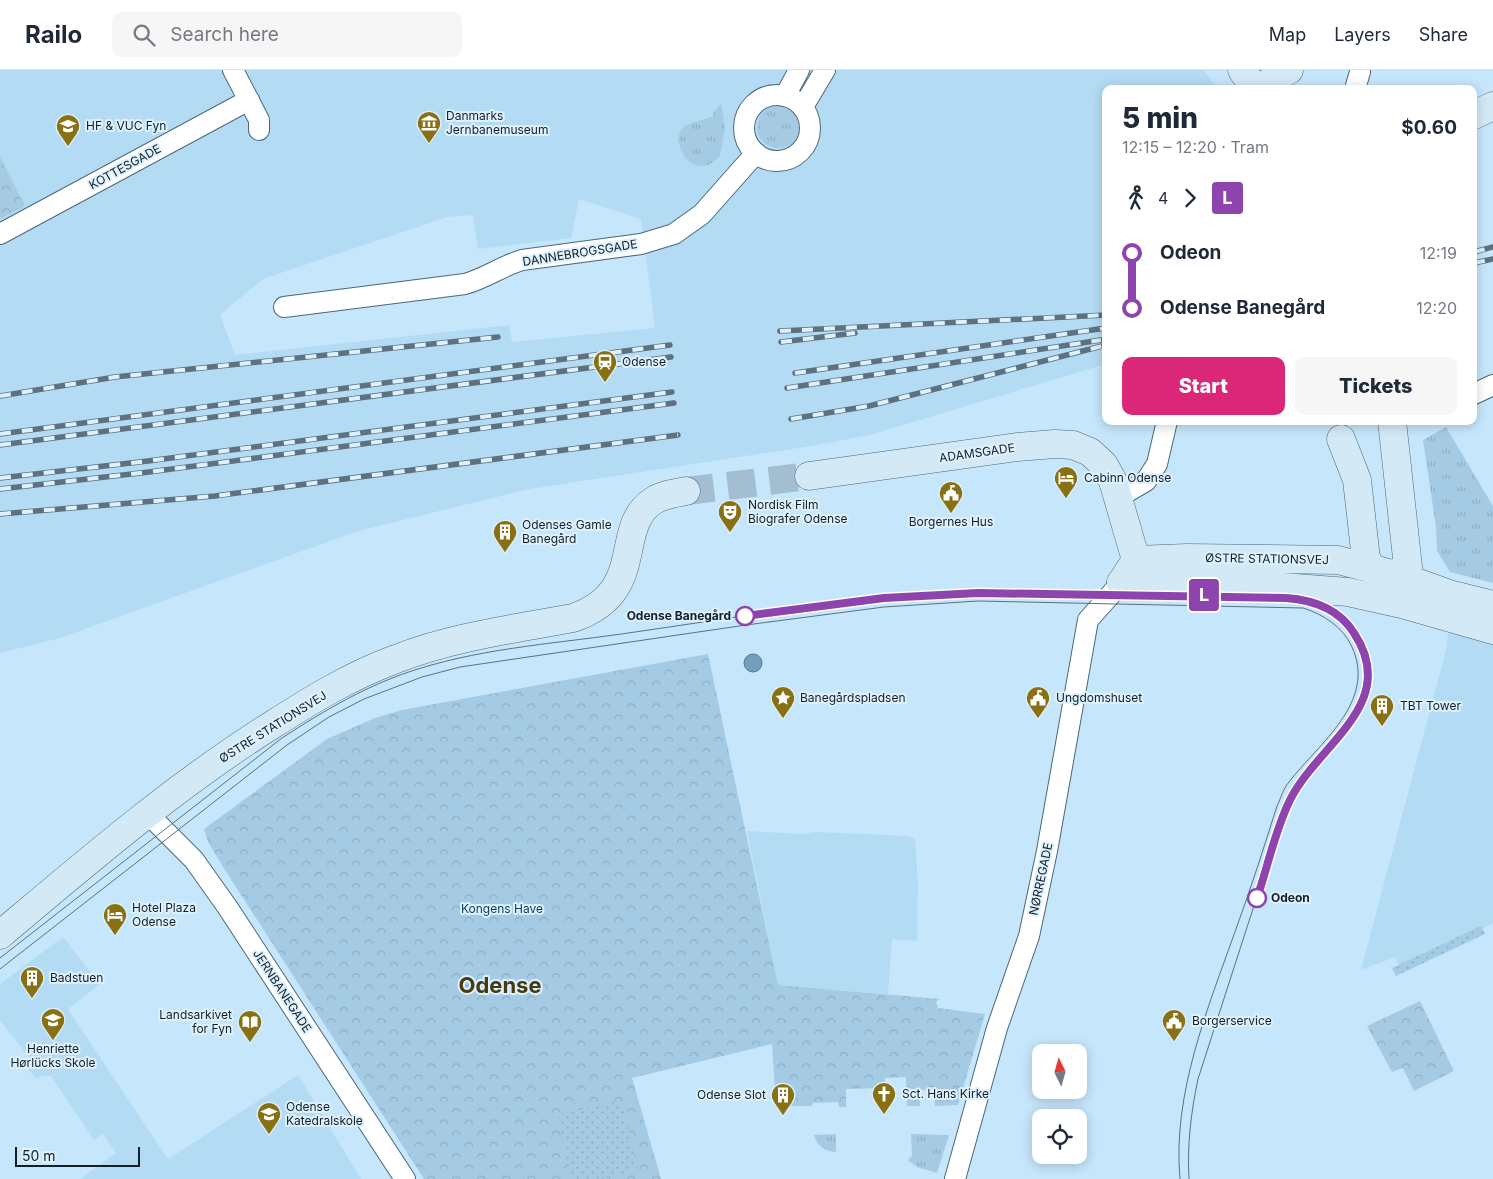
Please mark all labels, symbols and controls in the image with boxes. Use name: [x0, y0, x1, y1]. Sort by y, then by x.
search box: [112, 12, 462, 57]
text: Railo: [25, 20, 82, 49]
icon: search: [130, 21, 158, 49]
text: Search here: [170, 23, 279, 46]
text: Map: [1269, 24, 1306, 45]
text: Layers: [1334, 24, 1391, 45]
text: Share: [1419, 24, 1468, 45]
text: 5 min: [1122, 101, 1198, 135]
place label: Danmarks Jernbanemuseum: [446, 108, 548, 137]
museum icon: Danmarks Jernbanemuseum: [416, 110, 442, 144]
school or university icon: HF & VUC Fyn: [55, 113, 81, 147]
text: $0.60: [1401, 116, 1457, 139]
place label: HF & VUC Fyn: [86, 118, 166, 133]
text: 12:15 – 12:20 · Tram: [1122, 137, 1269, 157]
street label: KOTTESGADE: [86, 141, 163, 192]
icon: walk: [1122, 184, 1150, 212]
icon: forward: [1176, 184, 1204, 212]
text: L: [1222, 187, 1233, 208]
text: 4: [1158, 188, 1168, 208]
street label: DANNEBROGSGADE: [521, 236, 638, 269]
text: Odeon: [1160, 241, 1221, 264]
text: 12:19: [1420, 243, 1457, 263]
text: Odense Banegård: [1160, 296, 1325, 319]
text: 12:20: [1416, 298, 1457, 318]
station icon: Odense: [592, 349, 618, 383]
place label: Odense: [622, 354, 666, 369]
button: Start: [1122, 357, 1285, 415]
button: Tickets: [1295, 357, 1457, 415]
street label: ADAMSGADE: [938, 440, 1016, 465]
hotel icon: Cabinn Odense: [1053, 465, 1079, 499]
place label: Cabinn Odense: [1084, 470, 1171, 485]
public building icon: Borgernes Hus: [938, 480, 964, 514]
place label: Nordisk Film Biografer Odense: [748, 497, 848, 526]
theatre icon: Nordisk Film Biografer Odense: [717, 499, 743, 533]
place label: Borgernes Hus: [909, 514, 993, 529]
place label: Odenses Gamle Banegård: [522, 517, 612, 546]
building icon: Odenses Gamle Banegård: [492, 519, 518, 553]
street label: ØSTRE STATIONSVEJ: [1205, 550, 1329, 567]
line badge: L: [1188, 579, 1220, 611]
text: L: [1199, 584, 1209, 605]
marker: Odense Banegård: [735, 606, 755, 626]
place label: Odense Banegård: [627, 608, 731, 623]
place icon: Banegårdspladsen: [770, 685, 796, 719]
public building icon: Ungdomshuset: [1025, 685, 1051, 719]
street label: ØSTRE STATIONSVEJ: [216, 687, 329, 766]
place label: Banegårdspladsen: [800, 690, 906, 705]
place label: Ungdomshuset: [1056, 690, 1142, 705]
building icon: TBT Tower: [1369, 693, 1395, 727]
place label: TBT Tower: [1400, 698, 1461, 713]
street label: NØRREGADE: [1026, 841, 1056, 917]
marker: Odeon: [1247, 888, 1267, 908]
place label: Odeon: [1271, 890, 1310, 905]
place label: Hotel Plaza Odense: [132, 900, 196, 929]
park label: Kongens Have: [461, 901, 543, 916]
hotel icon: Hotel Plaza Odense: [102, 902, 128, 936]
street label: JERNBANEGADE: [250, 946, 315, 1035]
building icon: Badstuen: [19, 965, 45, 999]
place label: Badstuen: [50, 970, 103, 985]
district label: Odense: [458, 972, 542, 998]
school or university icon: Henriette Hørlücks Skole: [40, 1007, 66, 1041]
place label: Landsarkivet for Fyn: [159, 1007, 232, 1036]
public building icon: Borgerservice: [1161, 1008, 1187, 1042]
library icon: Landsarkivet for Fyn: [237, 1009, 263, 1043]
place label: Borgerservice: [1192, 1013, 1272, 1028]
place label: Henriette Hørlücks Skole: [10, 1041, 96, 1070]
north arrow: [1032, 1044, 1088, 1099]
map controls: [1032, 1044, 1087, 1164]
church icon: Sct. Hans Kirke: [871, 1081, 897, 1115]
building icon: Odense Slot: [770, 1082, 796, 1116]
place label: Sct. Hans Kirke: [902, 1086, 989, 1101]
place label: Odense Slot: [697, 1087, 766, 1102]
place label: Odense Katedralskole: [286, 1099, 363, 1128]
school or university icon: Odense Katedralskole: [256, 1101, 282, 1135]
button: locate: [1032, 1109, 1087, 1164]
scale bar: [15, 1144, 140, 1167]
text: 50 m: [22, 1147, 56, 1164]

